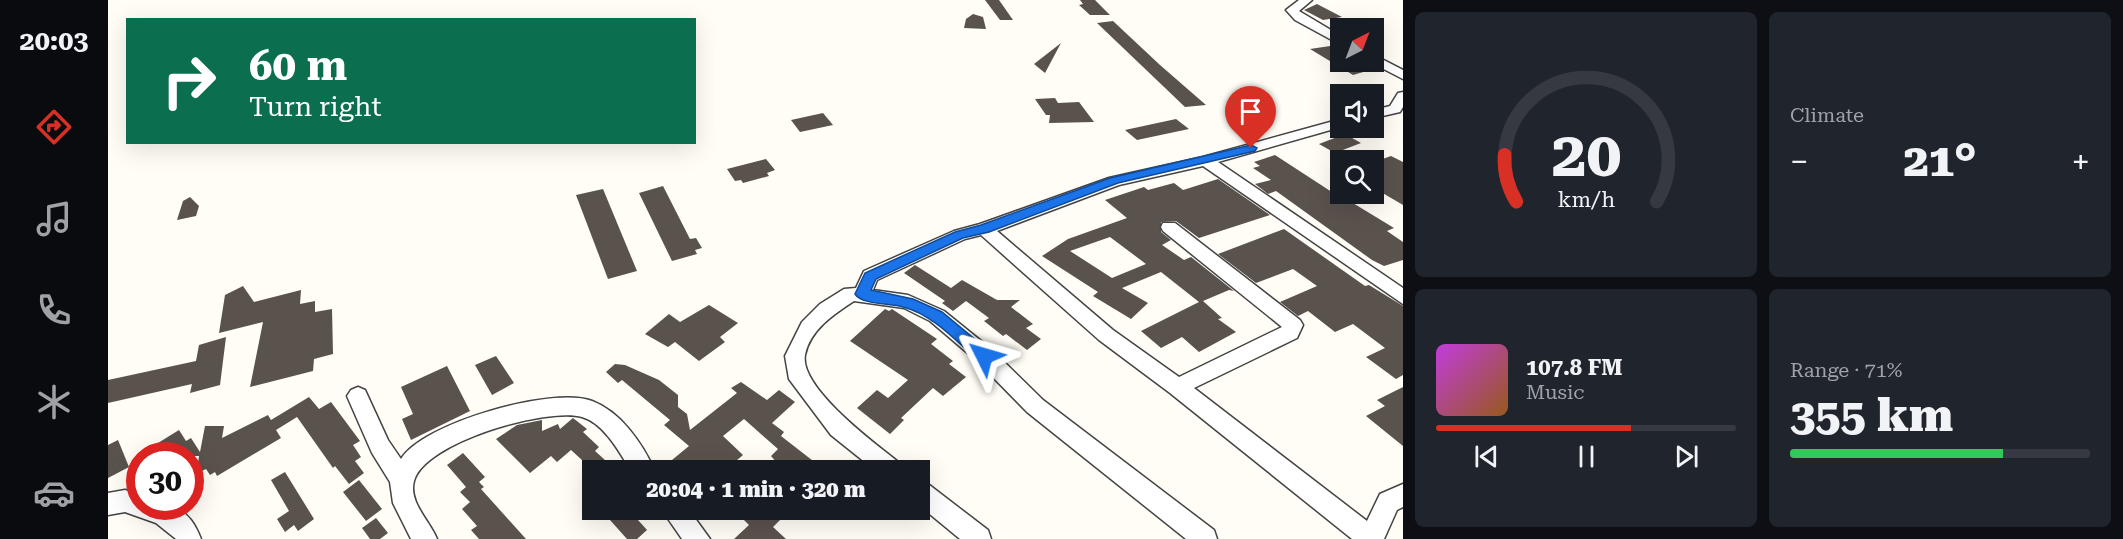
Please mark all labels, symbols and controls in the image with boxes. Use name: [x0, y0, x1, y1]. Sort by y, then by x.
north arrow: [1330, 18, 1384, 72]
map controls: [1330, 18, 1384, 204]
text: 20:03: [20, 25, 88, 57]
text: 60 m: [249, 41, 347, 90]
icon: right: [150, 42, 228, 120]
button: sound: [1330, 84, 1384, 138]
pin: [1225, 86, 1276, 148]
text: Turn right: [249, 91, 382, 123]
icon: arrive: [1234, 95, 1267, 128]
text: Climate: [1790, 103, 1864, 127]
icon: directions: [33, 106, 75, 148]
text: 20: [1551, 118, 1621, 191]
text: 21°: [1904, 134, 1977, 187]
text: −: [1790, 142, 1808, 181]
text: +: [2072, 142, 2090, 181]
button: search: [1330, 150, 1384, 204]
text: km/h: [1557, 187, 1615, 212]
icon: music: [33, 198, 75, 240]
icon: phone: [33, 289, 75, 331]
position arrow: [952, 324, 1016, 388]
text: 107.8 FM: [1526, 355, 1623, 380]
text: Range · 71%: [1790, 358, 1902, 382]
text: Music: [1526, 380, 1585, 404]
icon: climate: [33, 381, 75, 423]
text: 355 km: [1790, 389, 1953, 442]
icon: previous: [1470, 440, 1503, 473]
icon: pause: [1570, 440, 1603, 473]
icon: next: [1670, 440, 1703, 473]
speed limit sign: 30: [126, 442, 204, 520]
icon: car: [33, 472, 75, 514]
text: 20:04 · 1 min · 320 m: [646, 477, 866, 502]

